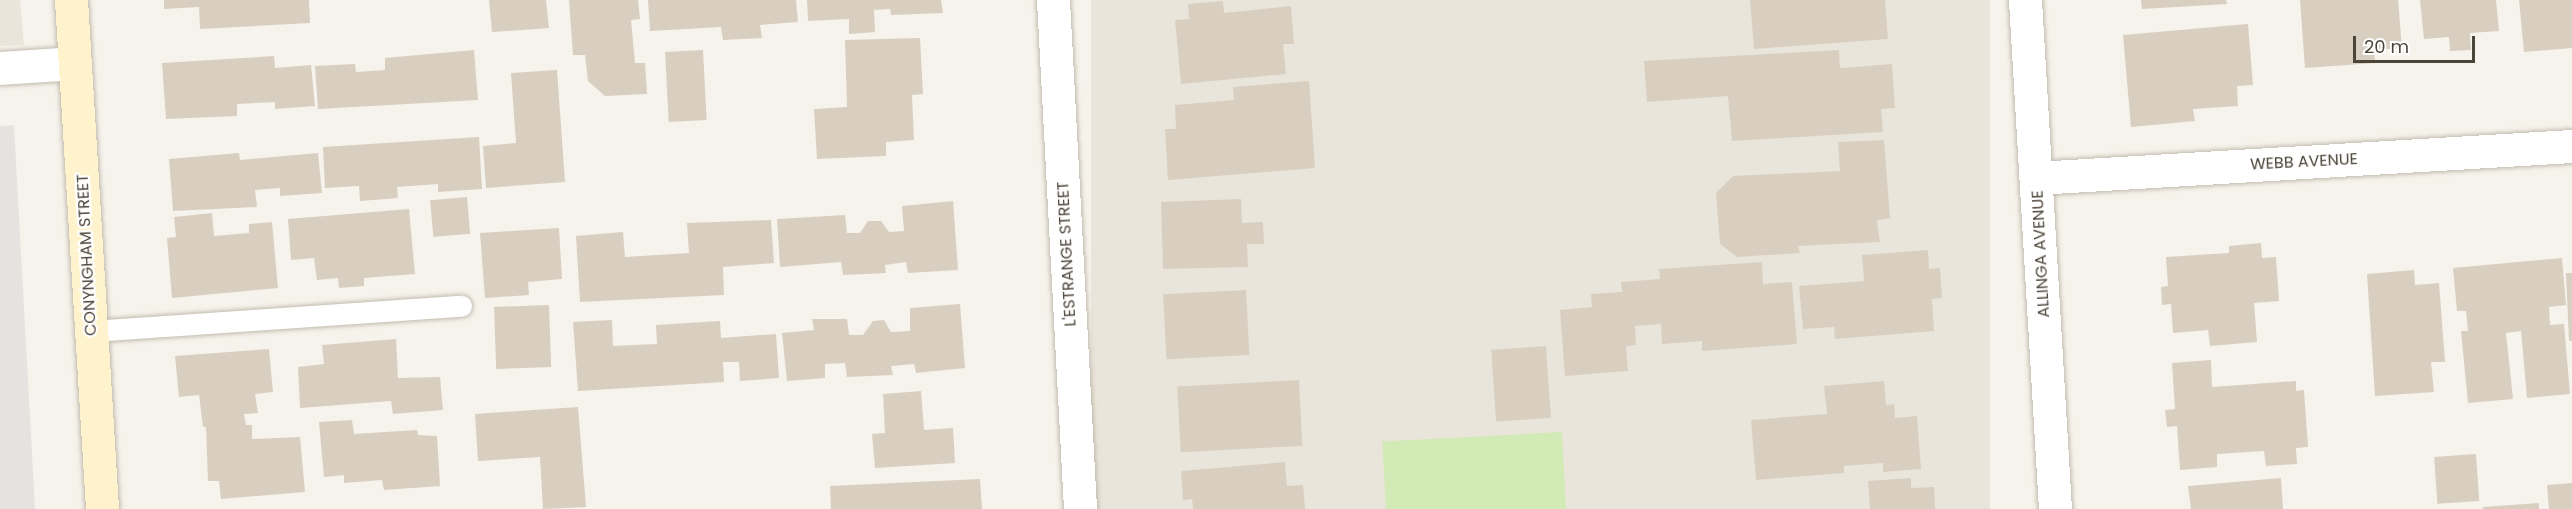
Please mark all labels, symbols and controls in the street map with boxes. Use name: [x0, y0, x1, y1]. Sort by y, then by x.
scale bar: [2356, 24, 2478, 62]
text: 20 m: [2364, 34, 2409, 59]
street label: WEBB AVENUE: [2250, 150, 2358, 174]
street label: CONYNGHAM STREET: [73, 174, 101, 336]
street label: L'ESTRANGE STREET: [1054, 181, 1080, 327]
street label: ALLINGA AVENUE: [2028, 190, 2054, 318]

